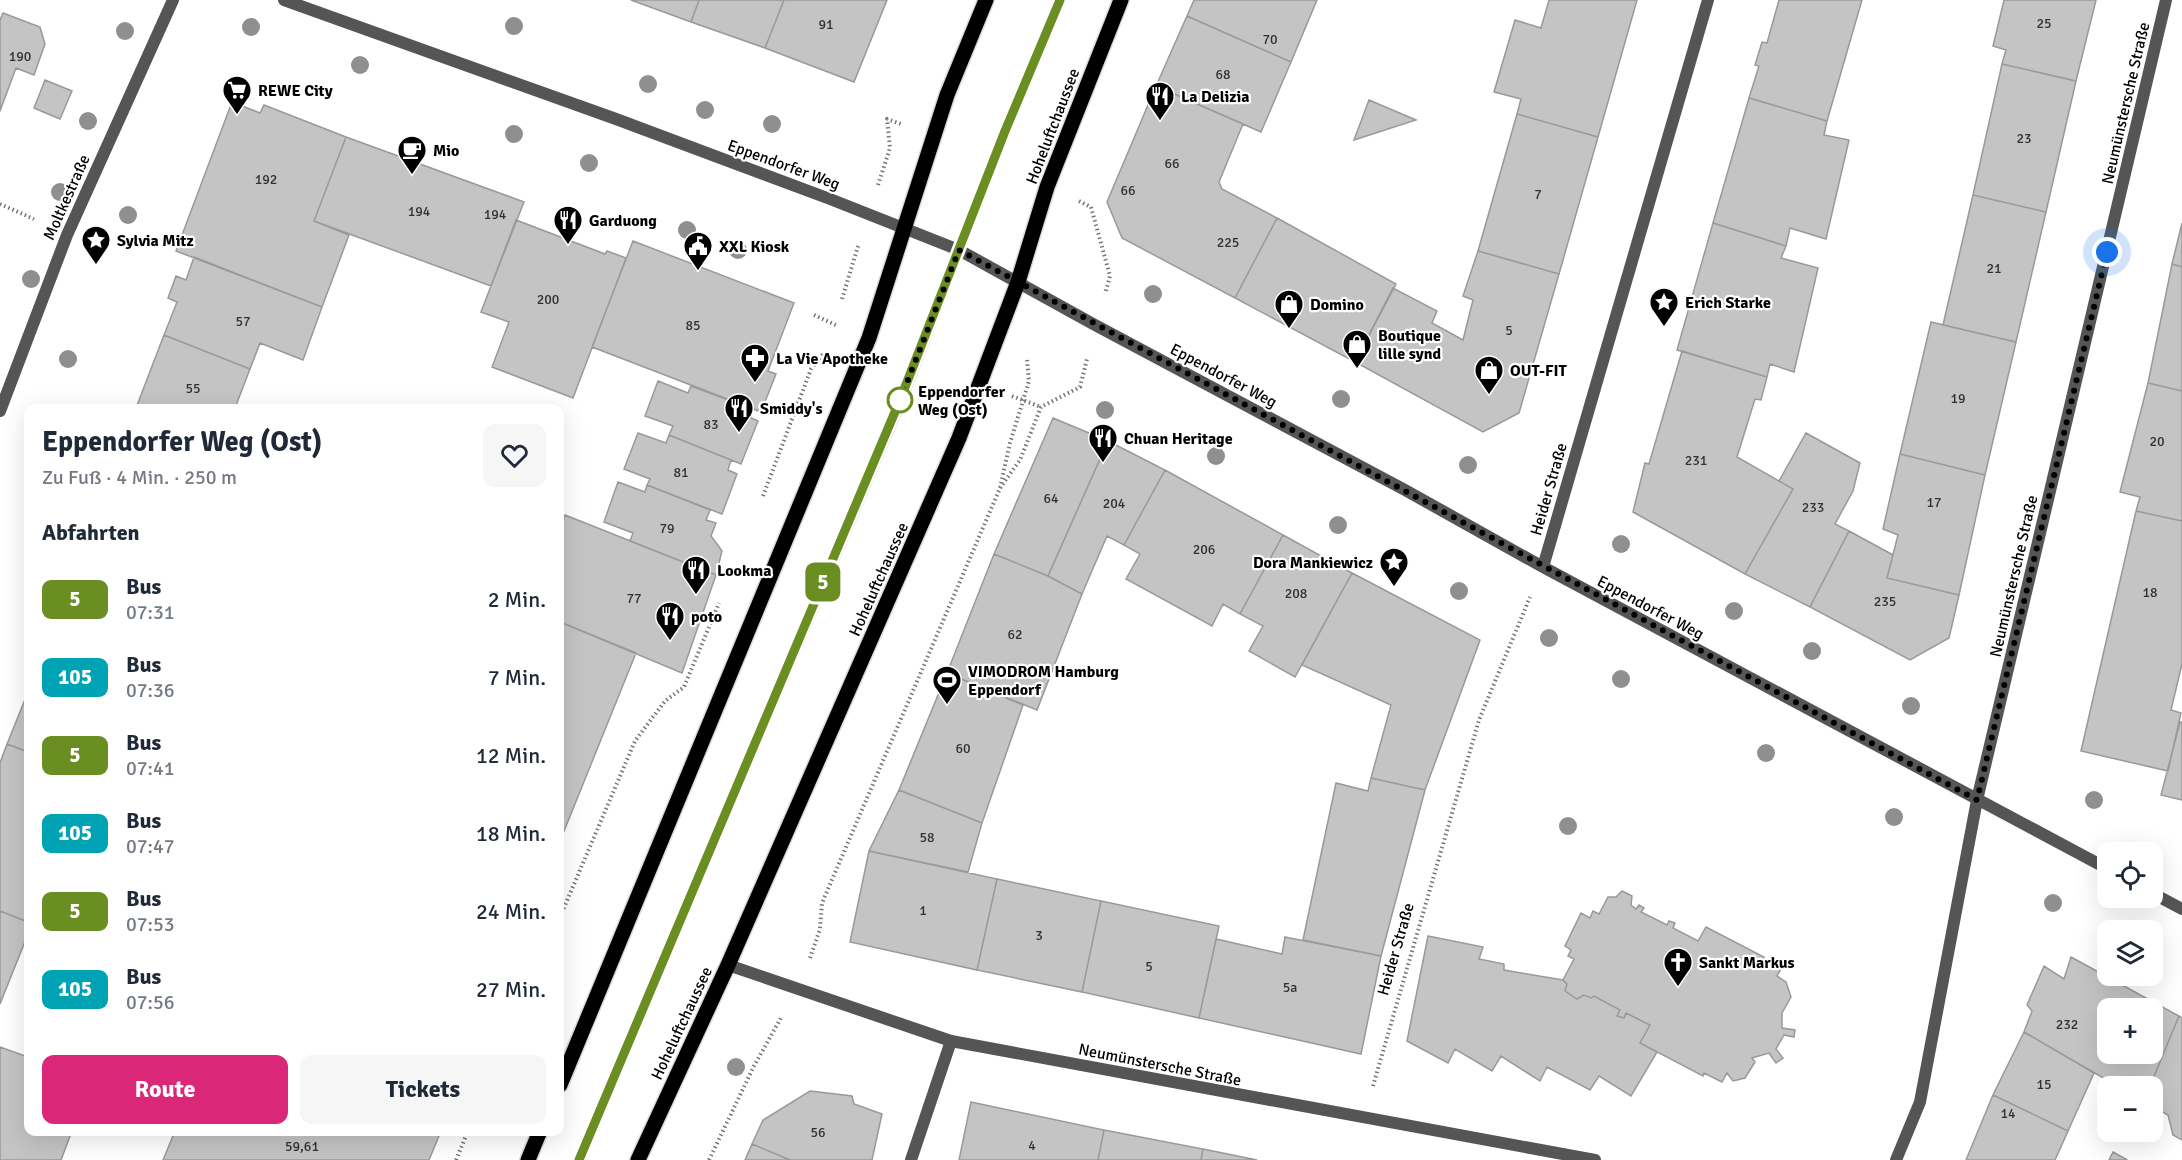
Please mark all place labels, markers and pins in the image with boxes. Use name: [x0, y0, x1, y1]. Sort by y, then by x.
supermarket icon: REWE City: [221, 74, 253, 116]
restaurant icon: La Delizia: [1144, 80, 1176, 122]
place label: REWE City: [258, 81, 333, 101]
place label: La Delizia: [1181, 87, 1249, 107]
cafe icon: Mio: [396, 134, 428, 176]
place label: Mio: [433, 141, 459, 161]
restaurant icon: Garduong: [552, 204, 584, 246]
place label: Garduong: [589, 211, 657, 231]
place icon: Sylvia Mitz: [80, 224, 112, 266]
public building icon: XXL Kiosk: [682, 230, 714, 272]
place label: Sylvia Mitz: [117, 231, 194, 251]
place label: XXL Kiosk: [719, 237, 790, 257]
place icon: Erich Starke: [1648, 286, 1680, 328]
shop icon: Domino: [1273, 288, 1305, 330]
place label: Erich Starke: [1685, 293, 1771, 313]
place label: Domino: [1310, 295, 1364, 315]
place label: Boutique lille synd: [1378, 326, 1442, 364]
shop icon: Boutique lille synd: [1341, 328, 1373, 370]
pharmacy icon: La Vie Apotheke: [739, 342, 771, 384]
place label: La Vie Apotheke: [776, 349, 888, 369]
shop icon: OUT-FIT: [1473, 354, 1505, 396]
place label: OUT-FIT: [1510, 361, 1568, 381]
place label: Eppendorfer Weg (Ost): [918, 382, 1006, 420]
marker: Eppendorfer Weg (Ost): [887, 387, 913, 413]
restaurant icon: Smiddy's: [723, 392, 755, 434]
place label: Smiddy's: [760, 399, 823, 419]
restaurant icon: Chuan Heritage: [1087, 422, 1119, 464]
place label: Chuan Heritage: [1124, 429, 1233, 449]
place icon: Dora Mankiewicz: [1378, 546, 1410, 588]
place label: Dora Mankiewicz: [1253, 553, 1373, 573]
restaurant icon: Lookma: [680, 554, 712, 596]
place label: Lookma: [717, 561, 771, 581]
restaurant icon: poto: [654, 600, 686, 642]
place label: poto: [691, 607, 722, 627]
place label: VIMODROM Hamburg Eppendorf: [968, 662, 1119, 700]
sports icon: VIMODROM Hamburg Eppendorf: [931, 664, 963, 706]
church icon: Sankt Markus: [1662, 946, 1694, 988]
place label: Sankt Markus: [1699, 953, 1795, 973]

